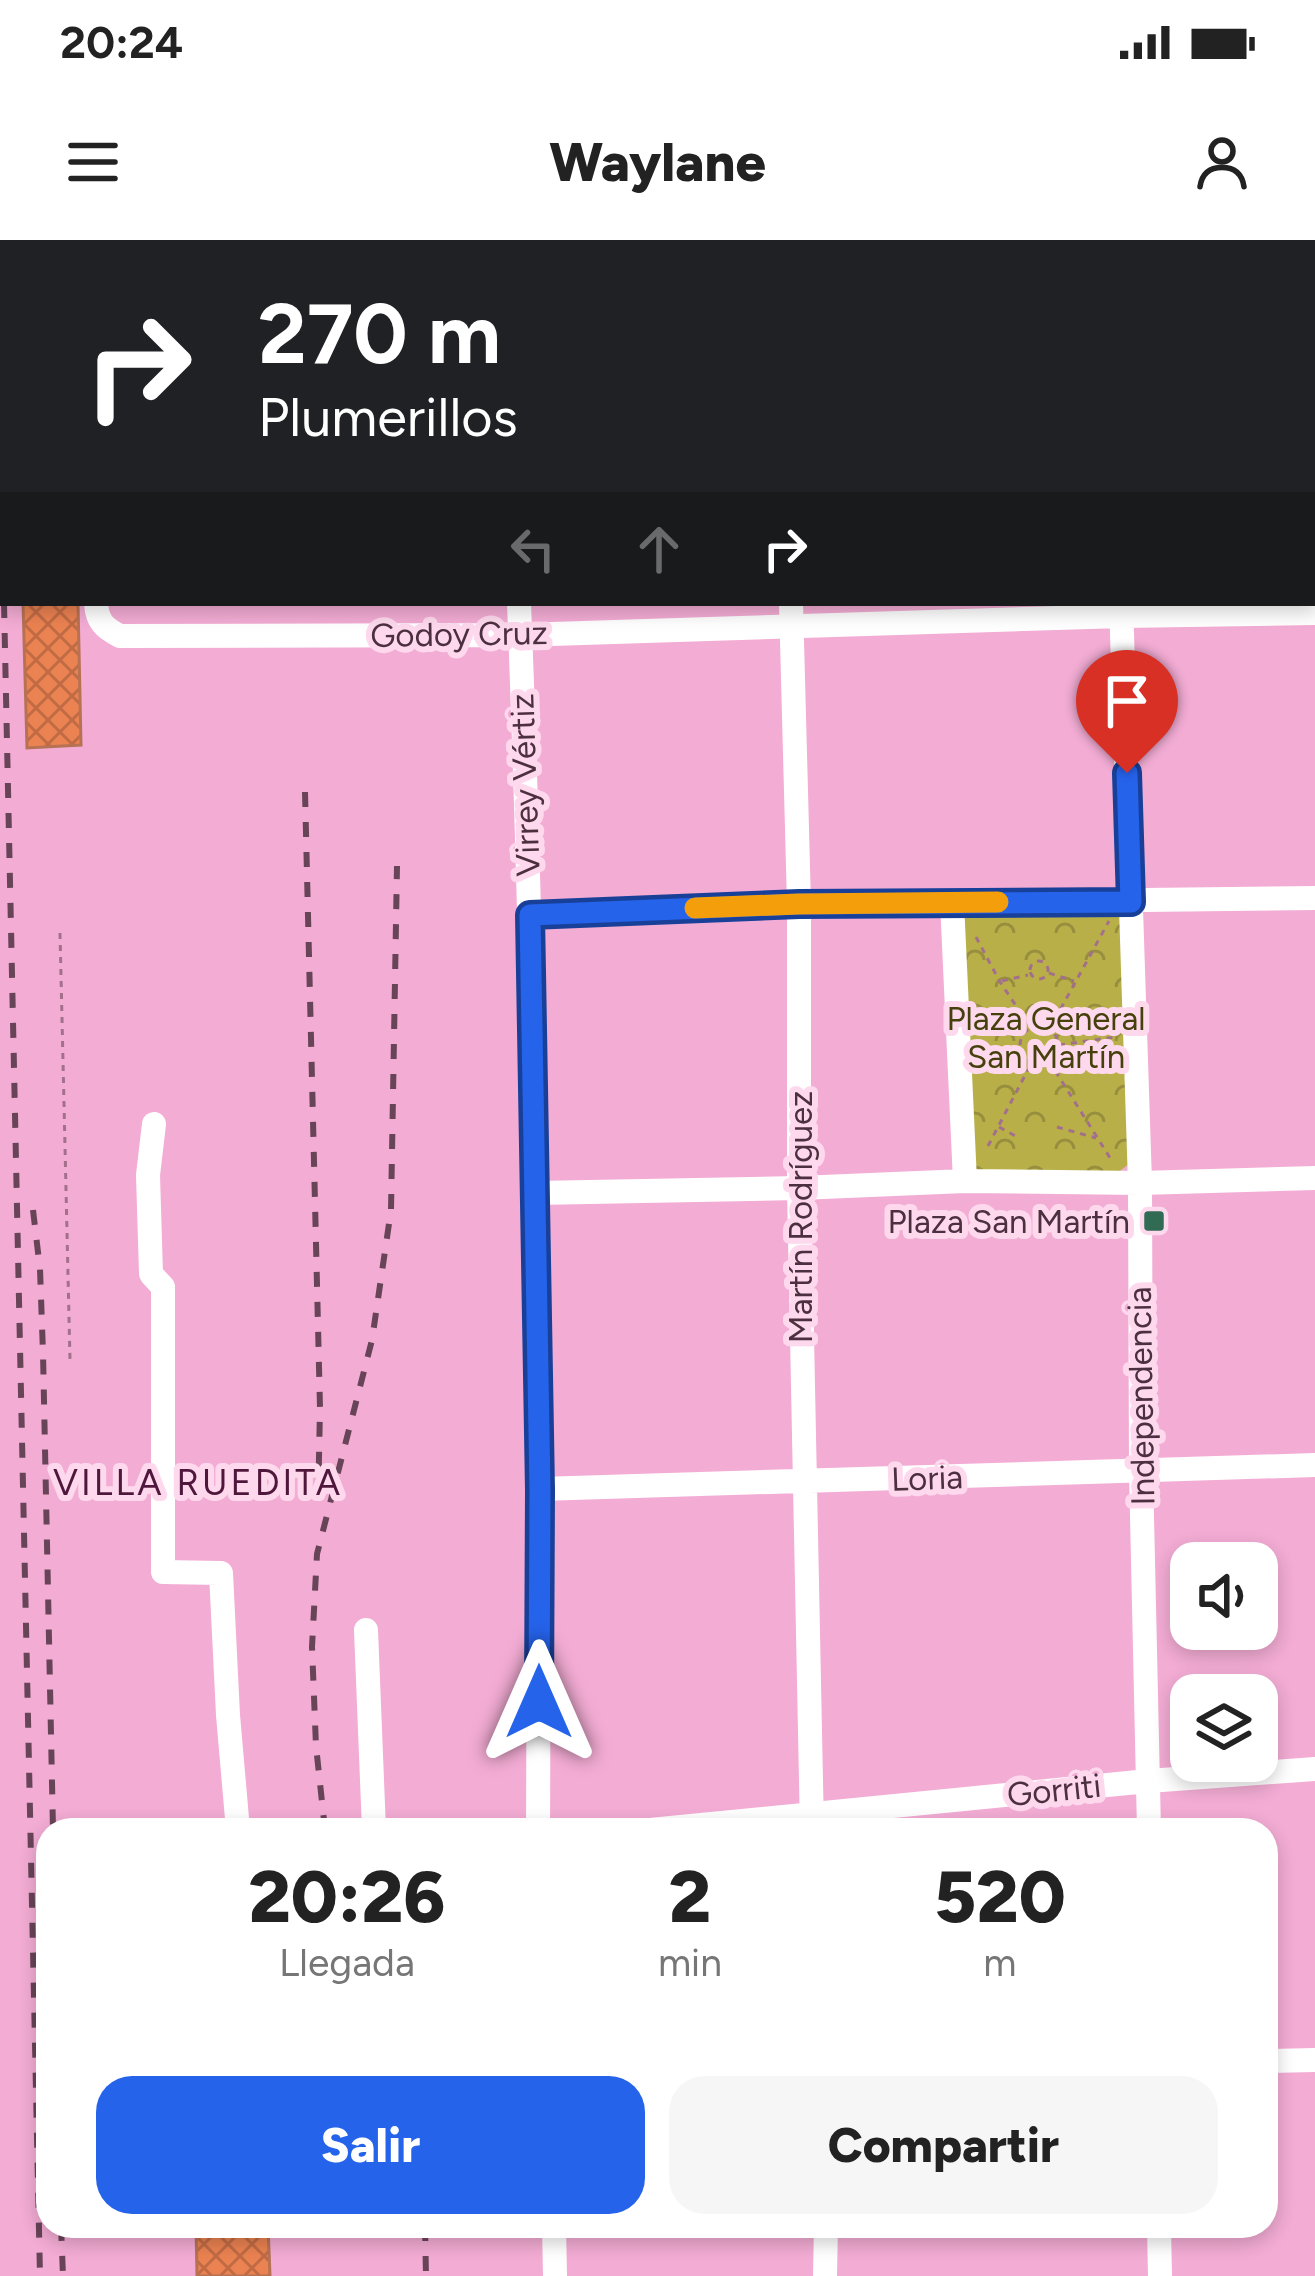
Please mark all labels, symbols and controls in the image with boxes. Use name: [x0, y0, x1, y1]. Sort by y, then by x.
text: 20:24: [60, 15, 183, 69]
icon: menu: [60, 129, 126, 195]
icon: person: [1189, 129, 1255, 195]
text: Waylane: [549, 130, 766, 195]
text: 270 m: [258, 283, 501, 384]
icon: right: [60, 288, 216, 444]
text: Plumerillos: [258, 385, 518, 450]
icon: left: [500, 516, 566, 582]
icon: ahead: [626, 516, 692, 582]
icon: right: [752, 516, 818, 582]
street label: Godoy Cruz: [370, 613, 548, 655]
pin: [1076, 650, 1178, 773]
icon: arrive: [1094, 668, 1160, 734]
street label: Virrey Vértiz: [502, 693, 548, 877]
park label: Plaza General San Martín: [946, 999, 1146, 1076]
street label: Martín Rodríguez: [781, 1091, 820, 1343]
place label: Plaza San Martín: [888, 1202, 1130, 1241]
marker: Plaza San Martín: [1141, 1208, 1167, 1234]
street label: Independencia: [1120, 1286, 1162, 1506]
street label: Loria: [890, 1457, 964, 1499]
district label: VILLA RUEDITA: [53, 1461, 343, 1504]
map controls: [1170, 1542, 1278, 1782]
button: sound: [1170, 1542, 1278, 1650]
position arrow: [476, 1639, 602, 1765]
button: layers: [1170, 1674, 1278, 1782]
street label: Gorriti: [1005, 1766, 1103, 1814]
text: 20:26: [248, 1854, 446, 1940]
text: 2: [669, 1854, 711, 1940]
text: 520: [934, 1854, 1066, 1940]
text: Llegada: [279, 1939, 415, 1986]
text: min: [658, 1939, 722, 1986]
text: m: [983, 1939, 1017, 1986]
button: Salir: [96, 2076, 645, 2214]
button: Compartir: [669, 2076, 1218, 2214]

